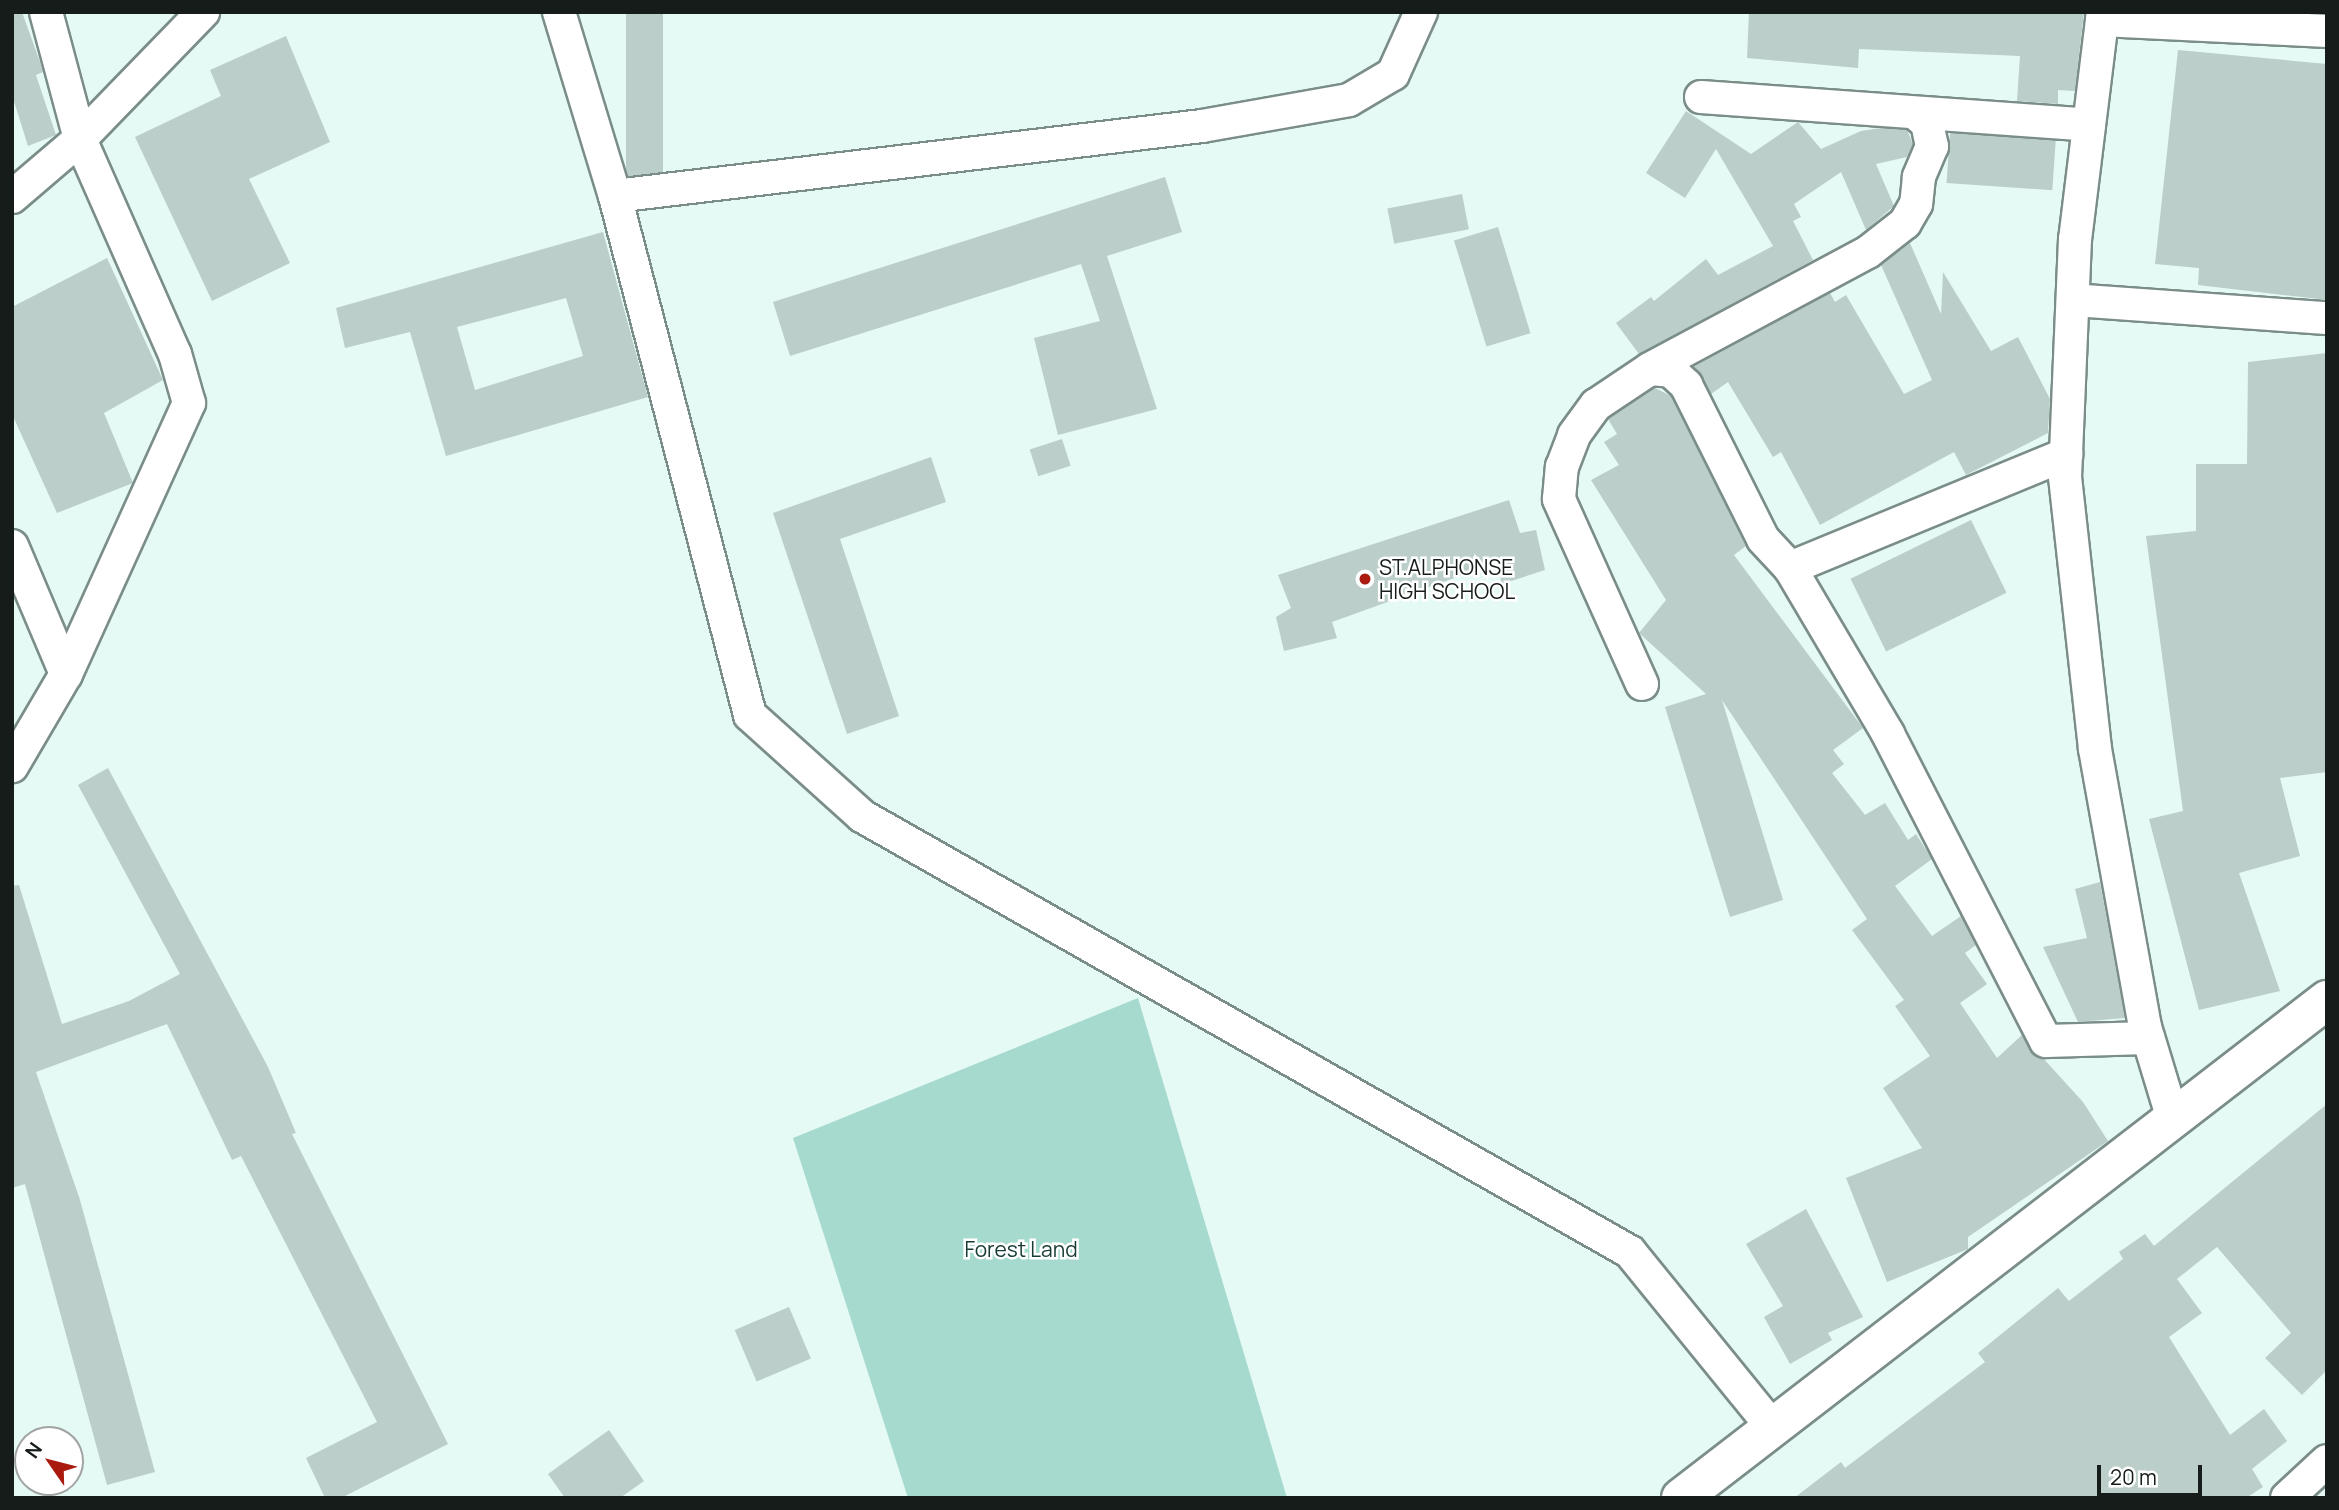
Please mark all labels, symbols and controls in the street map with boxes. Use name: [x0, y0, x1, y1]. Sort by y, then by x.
place label: ST.ALPHONSE HIGH SCHOOL: [1379, 554, 1515, 604]
marker: ST.ALPHONSE HIGH SCHOOL: [1357, 571, 1373, 587]
park label: Forest Land: [964, 1236, 1078, 1262]
north arrow: [14, 1426, 84, 1496]
text: N: [19, 1437, 48, 1463]
scale bar: [2101, 1450, 2206, 1494]
text: 20 m: [2110, 1463, 2157, 1491]

